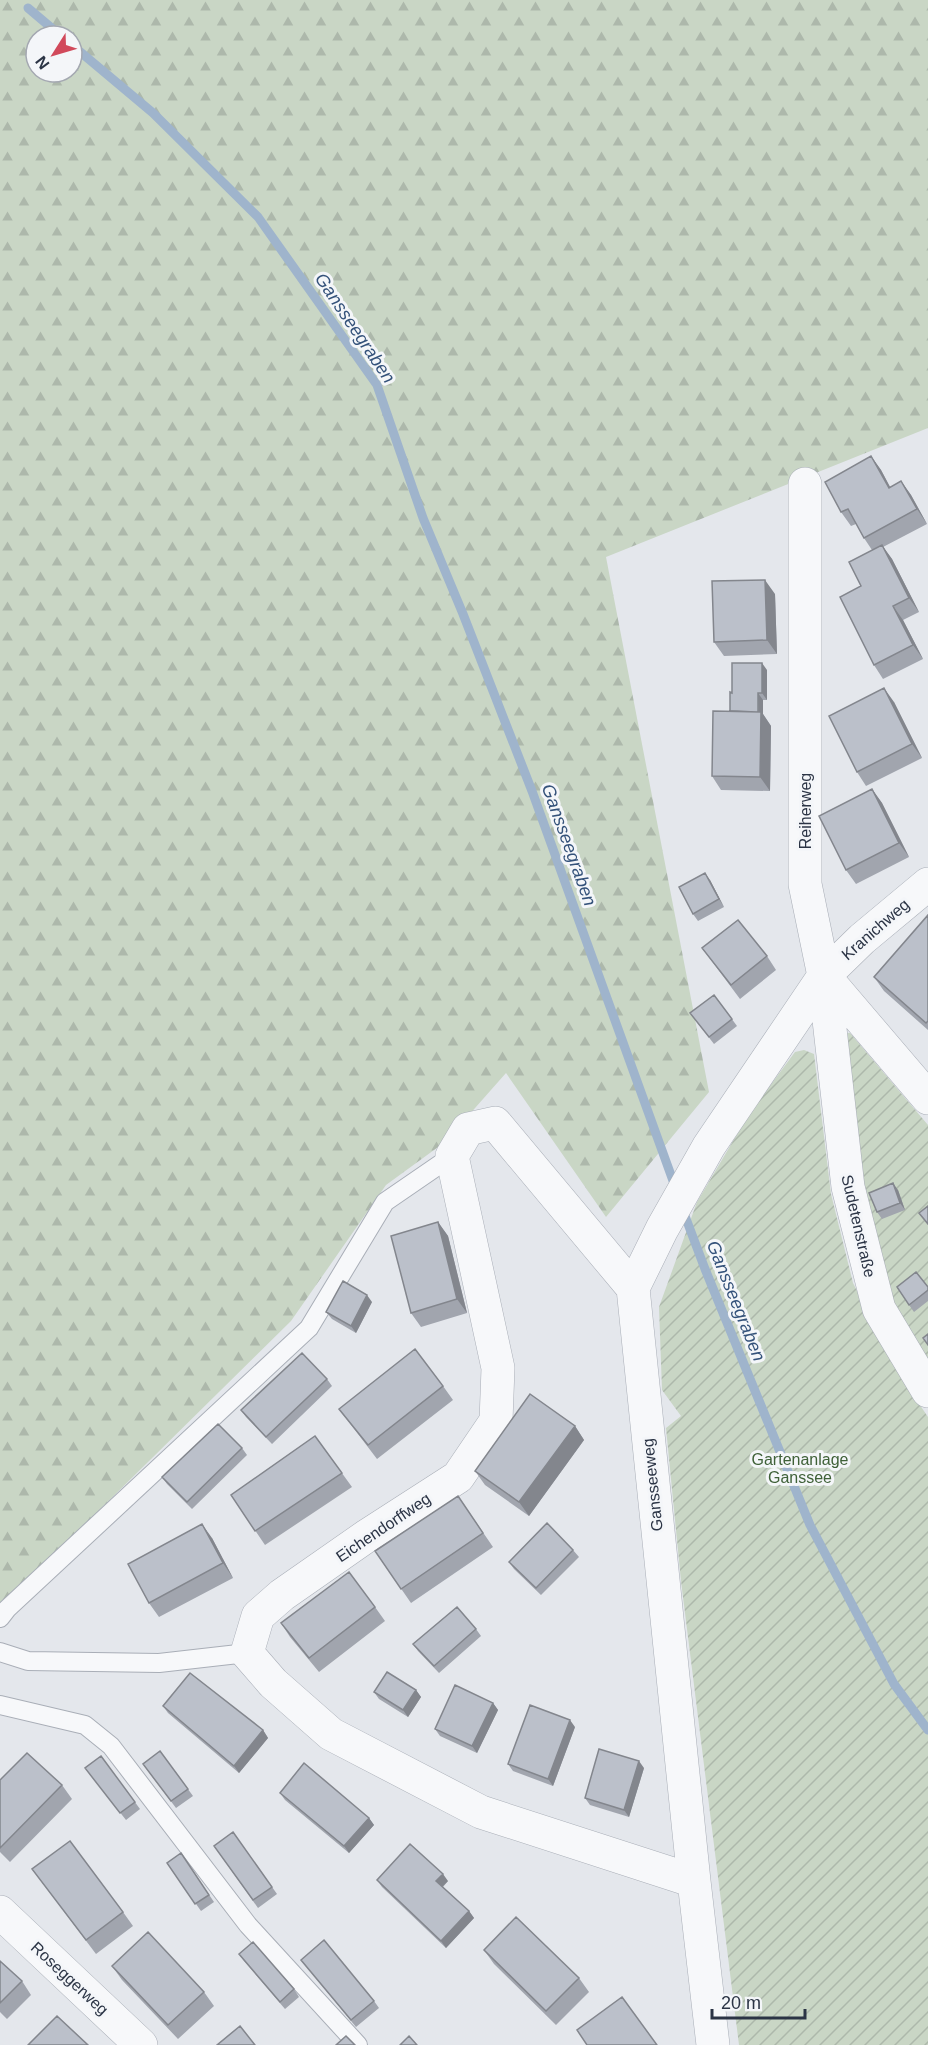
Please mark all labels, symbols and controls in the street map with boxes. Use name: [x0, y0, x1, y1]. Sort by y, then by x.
north arrow: [24, 24, 84, 84]
text: N: [32, 53, 53, 72]
water label: Gansseegraben: [311, 269, 399, 387]
street label: Reiherweg: [797, 773, 814, 849]
water label: Gansseegraben: [538, 781, 600, 909]
street label: Kranichweg: [838, 896, 912, 963]
street label: Sudetenstraße: [838, 1173, 879, 1279]
water label: Gansseegraben: [703, 1238, 769, 1364]
street label: Gansseeweg: [639, 1438, 666, 1532]
park label: Gartenanlage Ganssee: [752, 1451, 849, 1486]
street label: Eichendorffweg: [333, 1490, 434, 1565]
street label: Roseggerweg: [28, 1938, 112, 2018]
scale bar: [712, 1982, 805, 2020]
text: 20 m: [721, 1993, 761, 2013]

